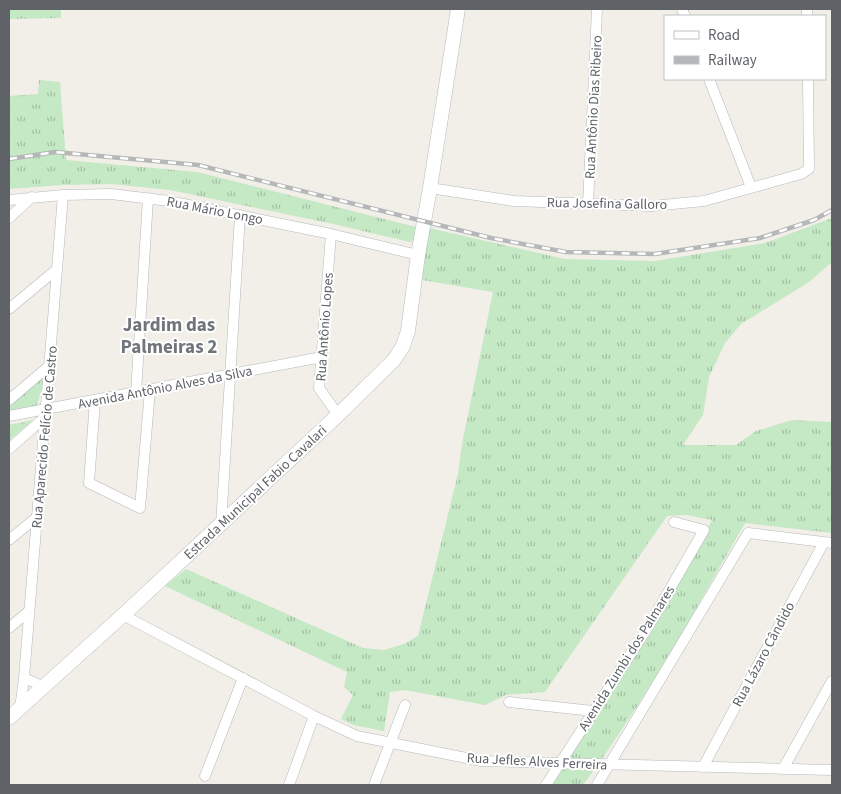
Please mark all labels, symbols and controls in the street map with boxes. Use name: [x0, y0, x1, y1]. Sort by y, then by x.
legend: [664, 15, 826, 80]
text: Road: [708, 25, 740, 46]
street label: Rua Antônio Dias Ribeiro: [580, 35, 608, 179]
text: Railway: [708, 50, 757, 71]
street label: Rua Mário Longo: [165, 192, 265, 230]
street label: Rua Josefina Galloro: [547, 193, 667, 215]
street label: Rua Antônio Lopes: [311, 272, 339, 382]
district label: Jardim das Palmeiras 2: [121, 312, 217, 361]
street label: Rua Aparecido Felício de Castro: [27, 345, 63, 529]
street label: Avenida Antônio Alves da Silva: [76, 361, 254, 415]
street label: Estrada Municipal Fabio Cavalari: [180, 421, 332, 564]
street label: Avenida Zumbi dos Palmares: [574, 582, 680, 735]
street label: Rua Lázaro Cândido: [728, 598, 800, 711]
street label: Rua Jefles Alves Ferreira: [466, 748, 608, 776]

